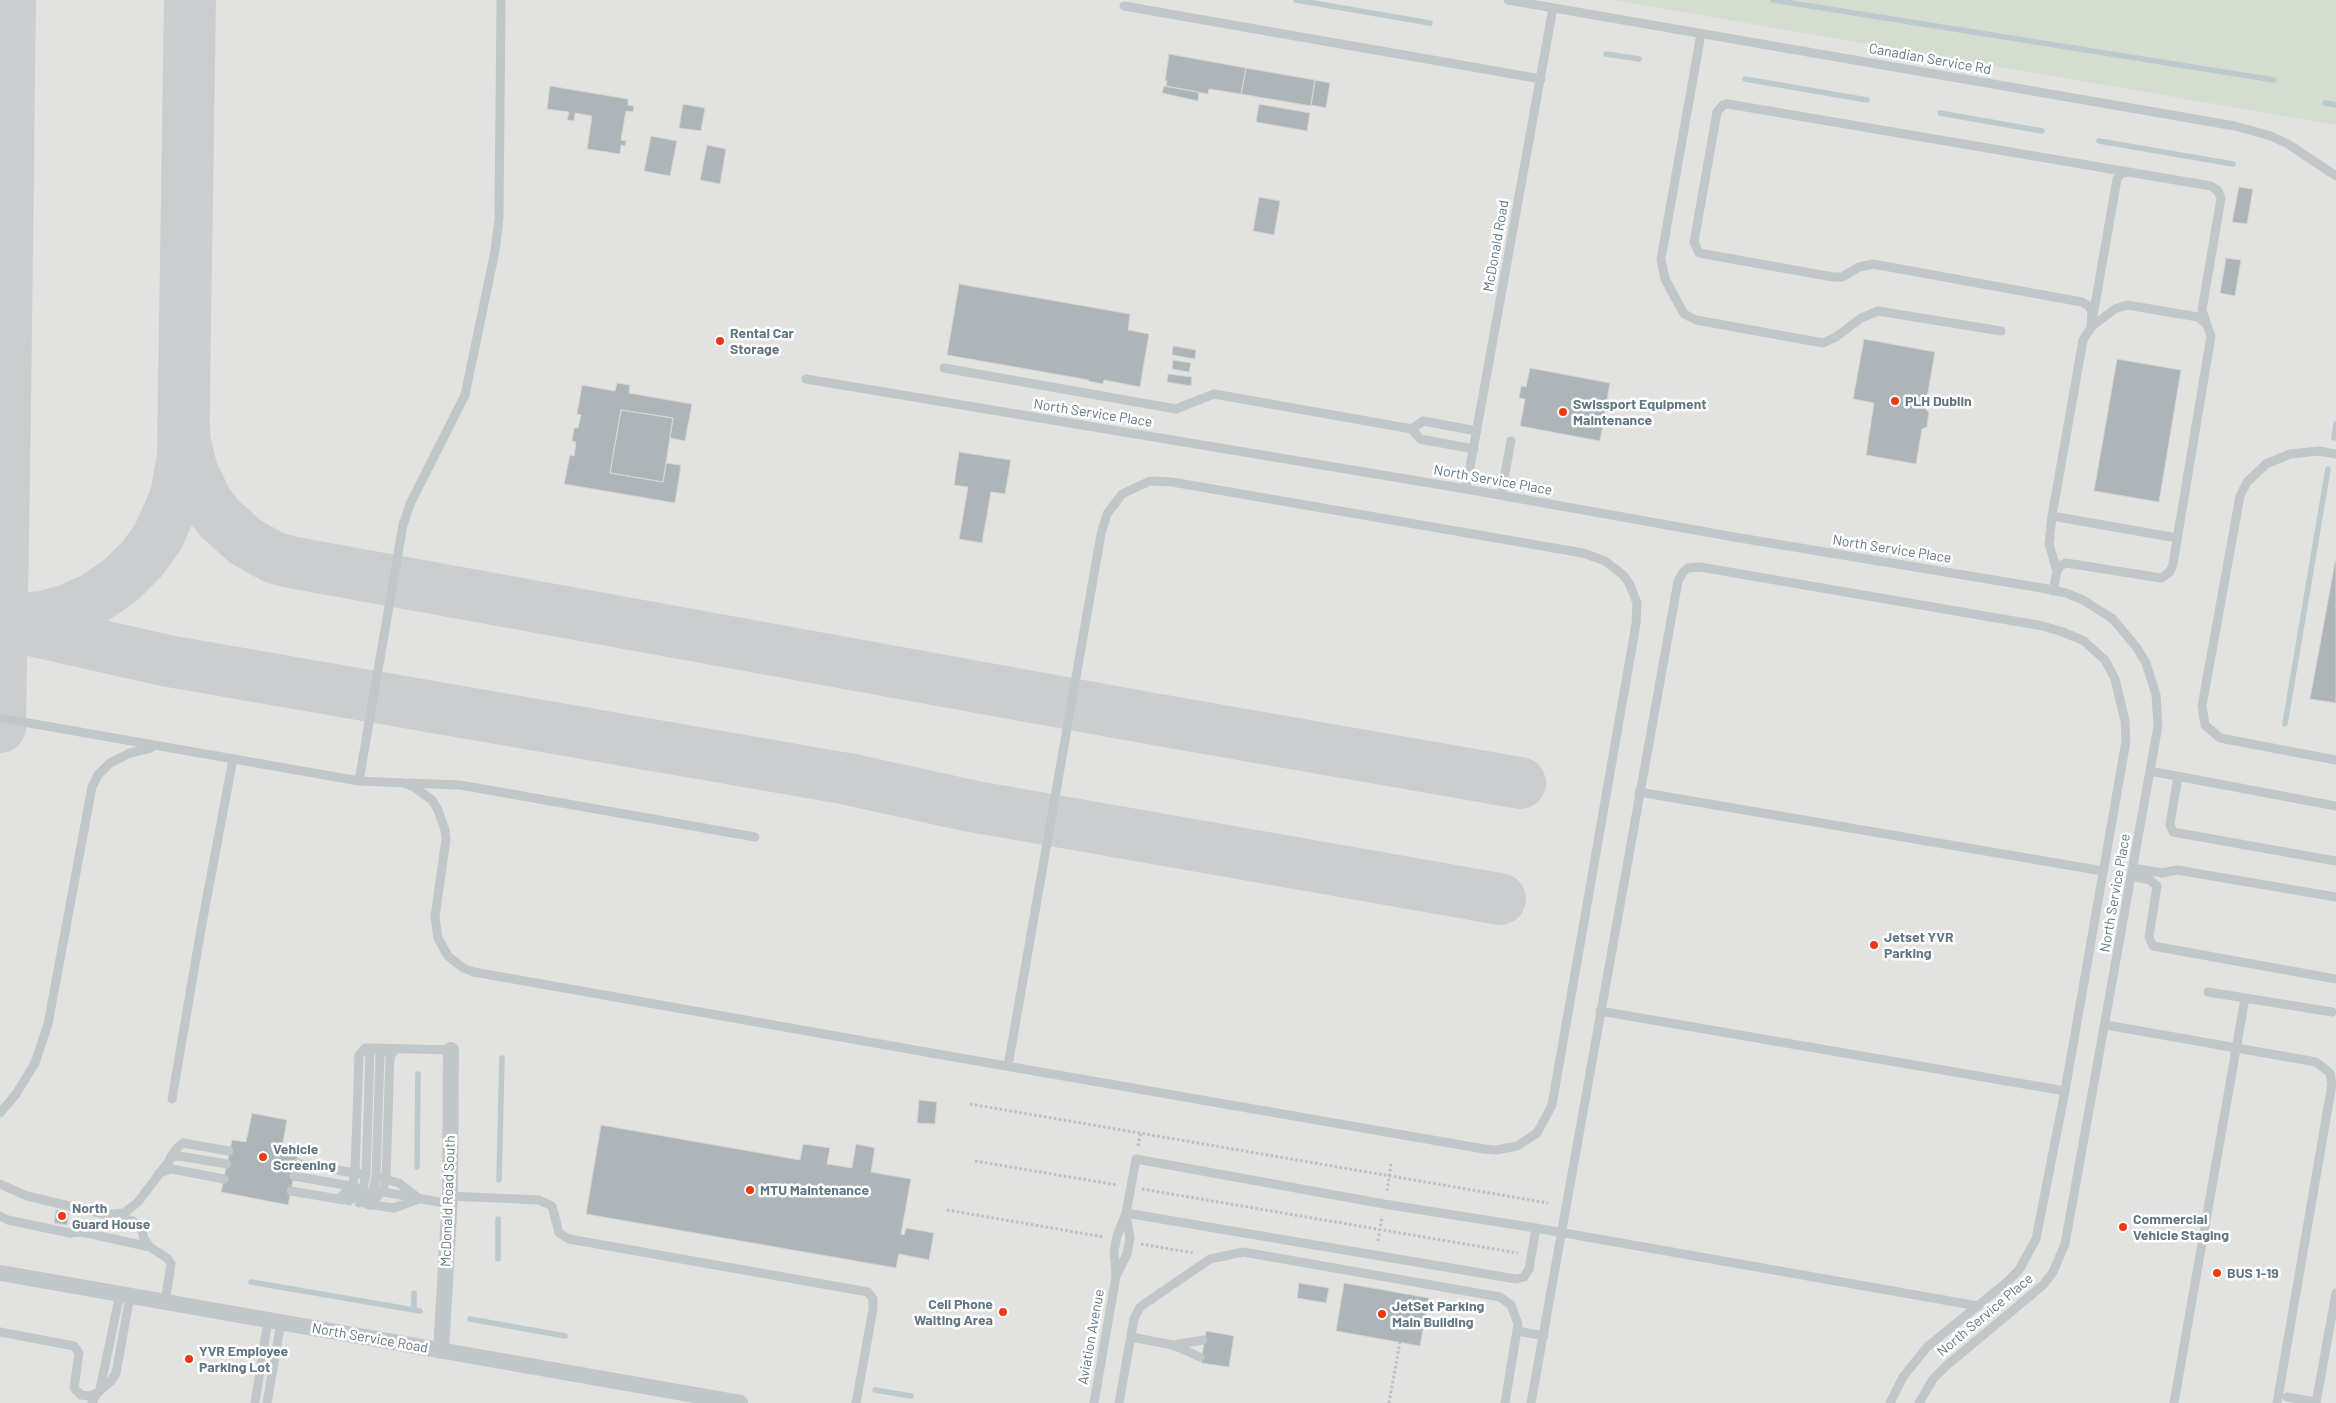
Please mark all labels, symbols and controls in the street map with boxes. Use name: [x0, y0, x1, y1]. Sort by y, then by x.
street label: Canadian Service Rd: [1867, 40, 1993, 78]
street label: McDonald Road: [1480, 199, 1512, 293]
place label: Rental Car Storage: [730, 325, 794, 358]
marker: Rental Car Storage: [714, 335, 726, 347]
place label: PLH Dublin: [1905, 393, 1972, 409]
street label: North Service Place: [1032, 395, 1154, 431]
marker: PLH Dublin: [1889, 395, 1901, 407]
place label: Swissport Equipment Maintenance: [1573, 396, 1707, 428]
marker: Swissport Equipment Maintenance: [1557, 406, 1569, 418]
street label: North Service Place: [1432, 461, 1554, 499]
street label: North Service Place: [1831, 531, 1953, 567]
street label: North Service Place: [2096, 832, 2134, 954]
place label: Jetset YVR Parking: [1884, 929, 1954, 962]
marker: Jetset YVR Parking: [1868, 939, 1880, 951]
street label: McDonald Road South: [437, 1135, 459, 1267]
place label: Vehicle Screening: [273, 1141, 336, 1174]
marker: Vehicle Screening: [257, 1151, 269, 1163]
place label: MTU Maintenance: [760, 1182, 869, 1198]
marker: MTU Maintenance: [744, 1184, 756, 1196]
place label: North Guard House: [72, 1200, 150, 1232]
marker: North Guard House: [56, 1210, 68, 1222]
place label: Commercial Vehicle Staging: [2133, 1211, 2229, 1244]
marker: Commercial Vehicle Staging: [2117, 1221, 2129, 1233]
place label: BUS 1-19: [2227, 1265, 2279, 1281]
marker: BUS 1-19: [2211, 1267, 2223, 1279]
street label: North Service Place: [1934, 1270, 2036, 1360]
street label: Aviation Avenue: [1074, 1288, 1108, 1386]
place label: Cell Phone Waiting Area: [914, 1296, 993, 1328]
place label: JetSet Parking Main Building: [1392, 1298, 1484, 1330]
marker: Cell Phone Waiting Area: [997, 1306, 1009, 1318]
marker: JetSet Parking Main Building: [1376, 1308, 1388, 1320]
street label: North Service Road: [311, 1320, 429, 1356]
place label: YVR Employee Parking Lot: [199, 1343, 288, 1375]
marker: YVR Employee Parking Lot: [183, 1353, 195, 1365]

